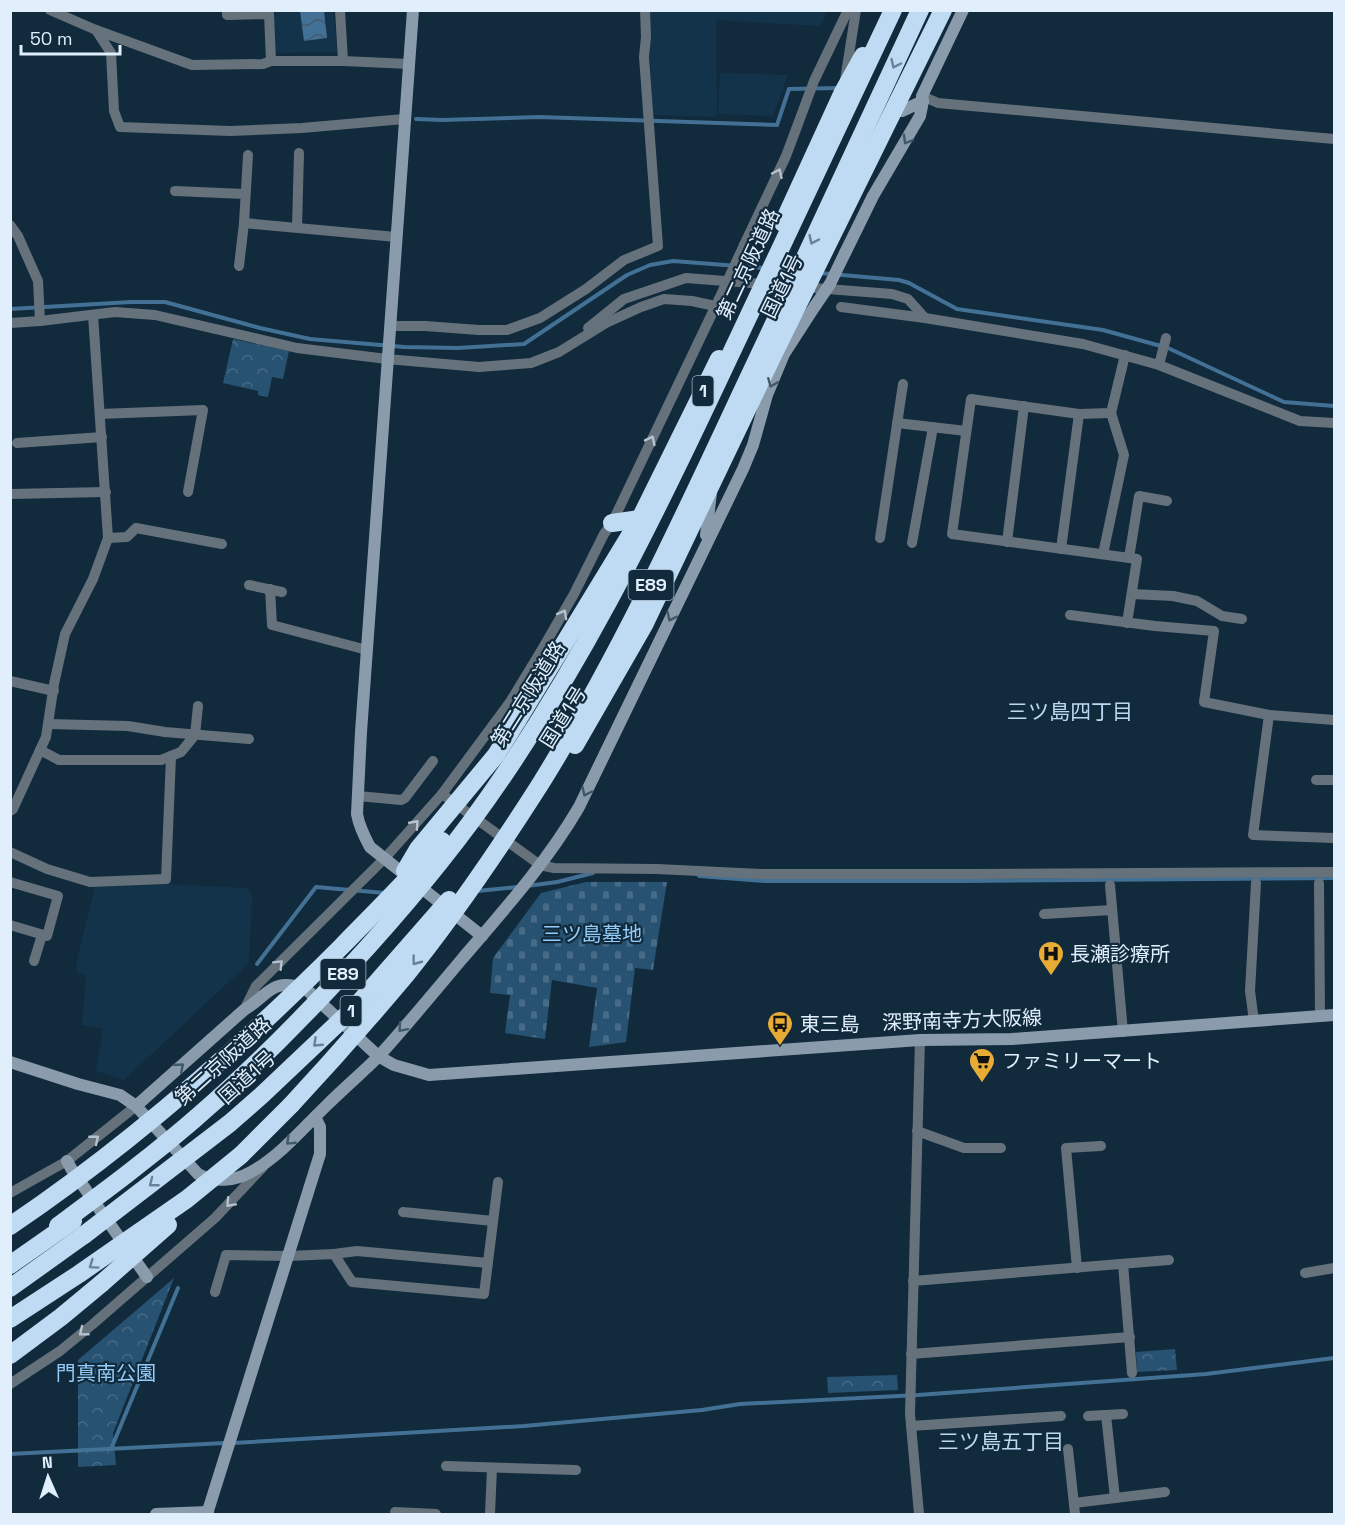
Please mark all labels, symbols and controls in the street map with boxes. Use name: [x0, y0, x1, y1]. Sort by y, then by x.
scale bar: [21, 18, 120, 56]
text: 50 m: [30, 27, 72, 50]
one-way arrow: [891, 57, 903, 68]
one-way arrow: [902, 134, 914, 144]
one-way arrow: [771, 169, 783, 180]
street label: 第二京阪道路: [711, 204, 785, 324]
one-way arrow: [808, 234, 820, 245]
street label: 国道1号: [755, 250, 809, 322]
road number: 1: [692, 376, 714, 406]
one-way arrow: [767, 377, 779, 388]
one-way arrow: [644, 436, 656, 447]
road number: E89: [628, 570, 674, 600]
one-way arrow: [556, 610, 568, 620]
one-way arrow: [666, 610, 678, 621]
street label: 第二京阪道路: [485, 636, 571, 752]
street label: 国道1号: [534, 681, 592, 753]
district label: 三ツ島四丁目: [1007, 698, 1133, 725]
one-way arrow: [581, 786, 593, 797]
one-way arrow: [408, 820, 419, 831]
park label: 三ツ島墓地: [542, 921, 642, 947]
hospital icon: 長瀬診療所: [1036, 939, 1066, 977]
place label: 長瀬診療所: [1070, 941, 1170, 967]
one-way arrow: [412, 954, 423, 965]
road number: E89: [320, 959, 366, 989]
one-way arrow: [271, 960, 282, 971]
road number: 1: [340, 996, 362, 1026]
street label: 深野南寺方大阪線: [882, 1004, 1042, 1036]
bus stop icon: 東三島: [765, 1009, 795, 1047]
street label: 第二京阪道路: [170, 1011, 276, 1111]
place label: 東三島: [800, 1011, 860, 1037]
one-way arrow: [398, 1021, 409, 1032]
one-way arrow: [314, 1036, 324, 1047]
street label: 国道1号: [213, 1044, 281, 1110]
supermarket icon: ファミリーマート: [967, 1046, 997, 1084]
place label: ファミリーマート: [1002, 1048, 1162, 1074]
one-way arrow: [173, 1063, 184, 1074]
one-way arrow: [287, 1133, 298, 1144]
one-way arrow: [88, 1135, 99, 1146]
one-way arrow: [148, 1175, 159, 1186]
one-way arrow: [226, 1195, 237, 1206]
one-way arrow: [88, 1258, 99, 1269]
one-way arrow: [79, 1324, 90, 1335]
park label: 門真南公園: [56, 1360, 156, 1386]
district label: 三ツ島五丁目: [938, 1428, 1064, 1455]
north arrow: [18, 1447, 78, 1507]
text: N: [41, 1452, 53, 1473]

